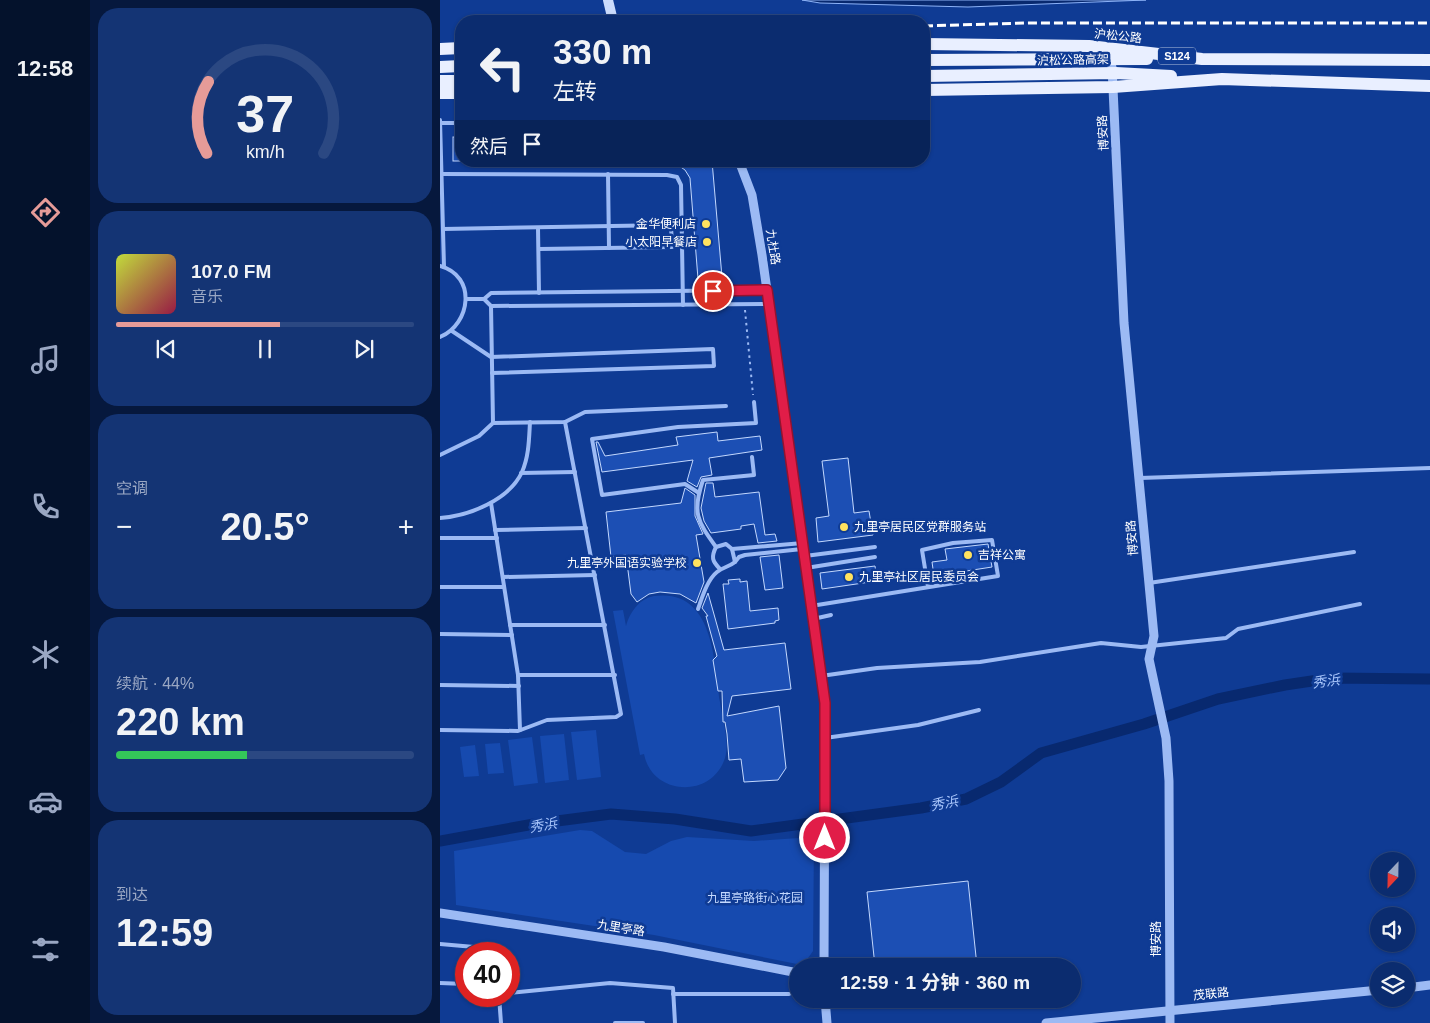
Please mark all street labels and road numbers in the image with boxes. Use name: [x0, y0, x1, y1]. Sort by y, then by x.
street label: 沪松公路: [1093, 27, 1143, 45]
road number: S124: [1158, 48, 1196, 64]
street label: 沪松公路高架: [1037, 52, 1109, 68]
street label: 博安路: [1095, 115, 1111, 151]
street label: 九杜路: [763, 228, 783, 266]
street label: 博安路: [1123, 519, 1141, 557]
street label: 九里亭路: [596, 917, 646, 939]
street label: 博安路: [1149, 921, 1163, 957]
street label: 茂联路: [1192, 985, 1230, 1003]

